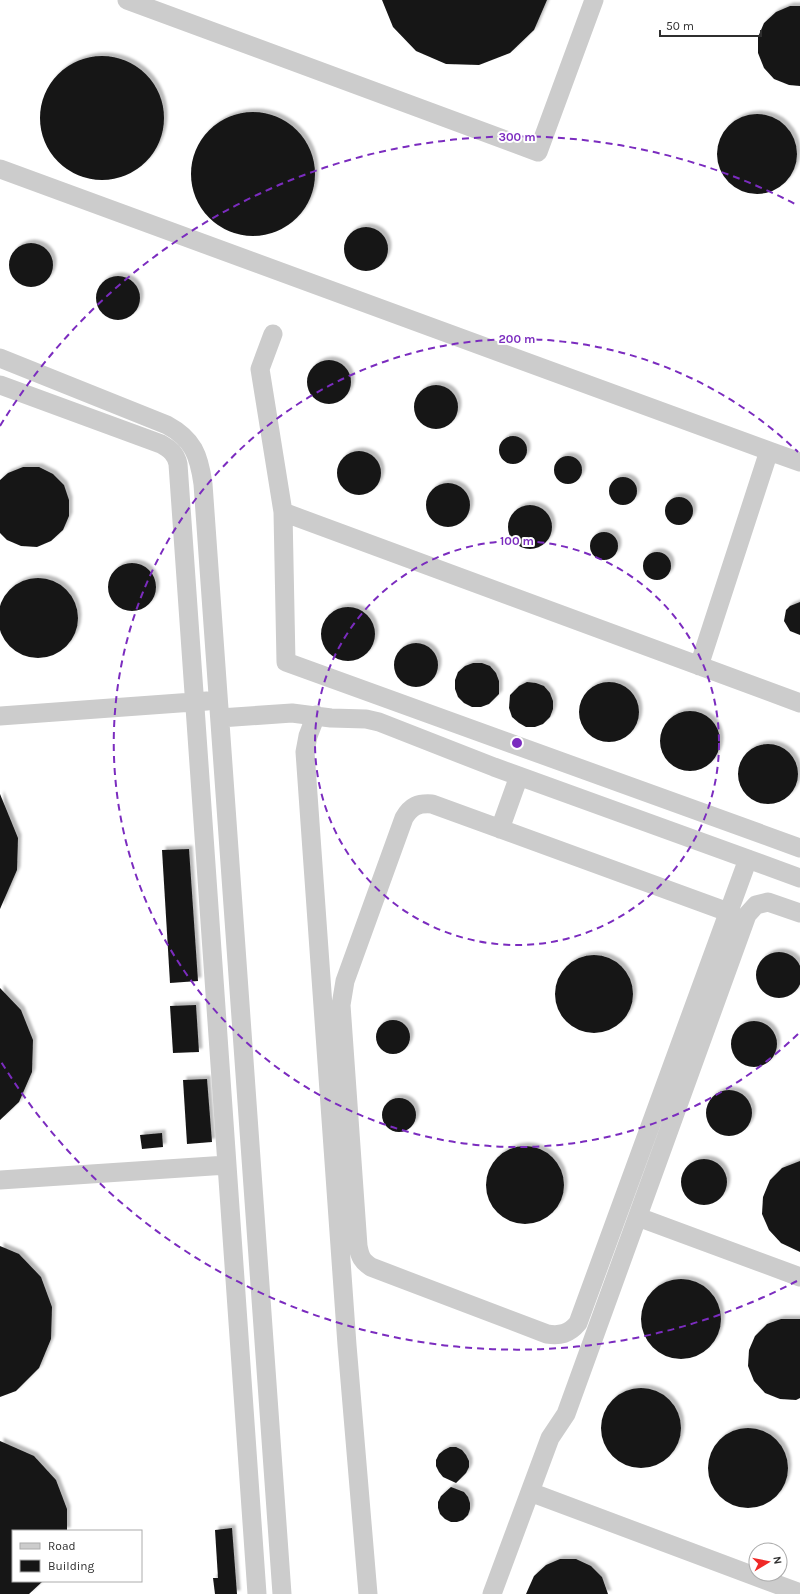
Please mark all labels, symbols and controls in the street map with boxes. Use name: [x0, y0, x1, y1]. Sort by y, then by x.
scale bar: [660, 12, 761, 38]
text: 50 m: [666, 19, 694, 33]
text: 300 m: [498, 130, 536, 144]
text: 200 m: [499, 332, 535, 346]
text: 100 m: [500, 534, 534, 548]
centre of rings: [510, 736, 524, 750]
legend: [12, 1530, 142, 1582]
text: Road: [48, 1539, 76, 1553]
north arrow: [748, 1542, 788, 1582]
text: N: [770, 1555, 784, 1565]
text: Building: [48, 1559, 95, 1573]

